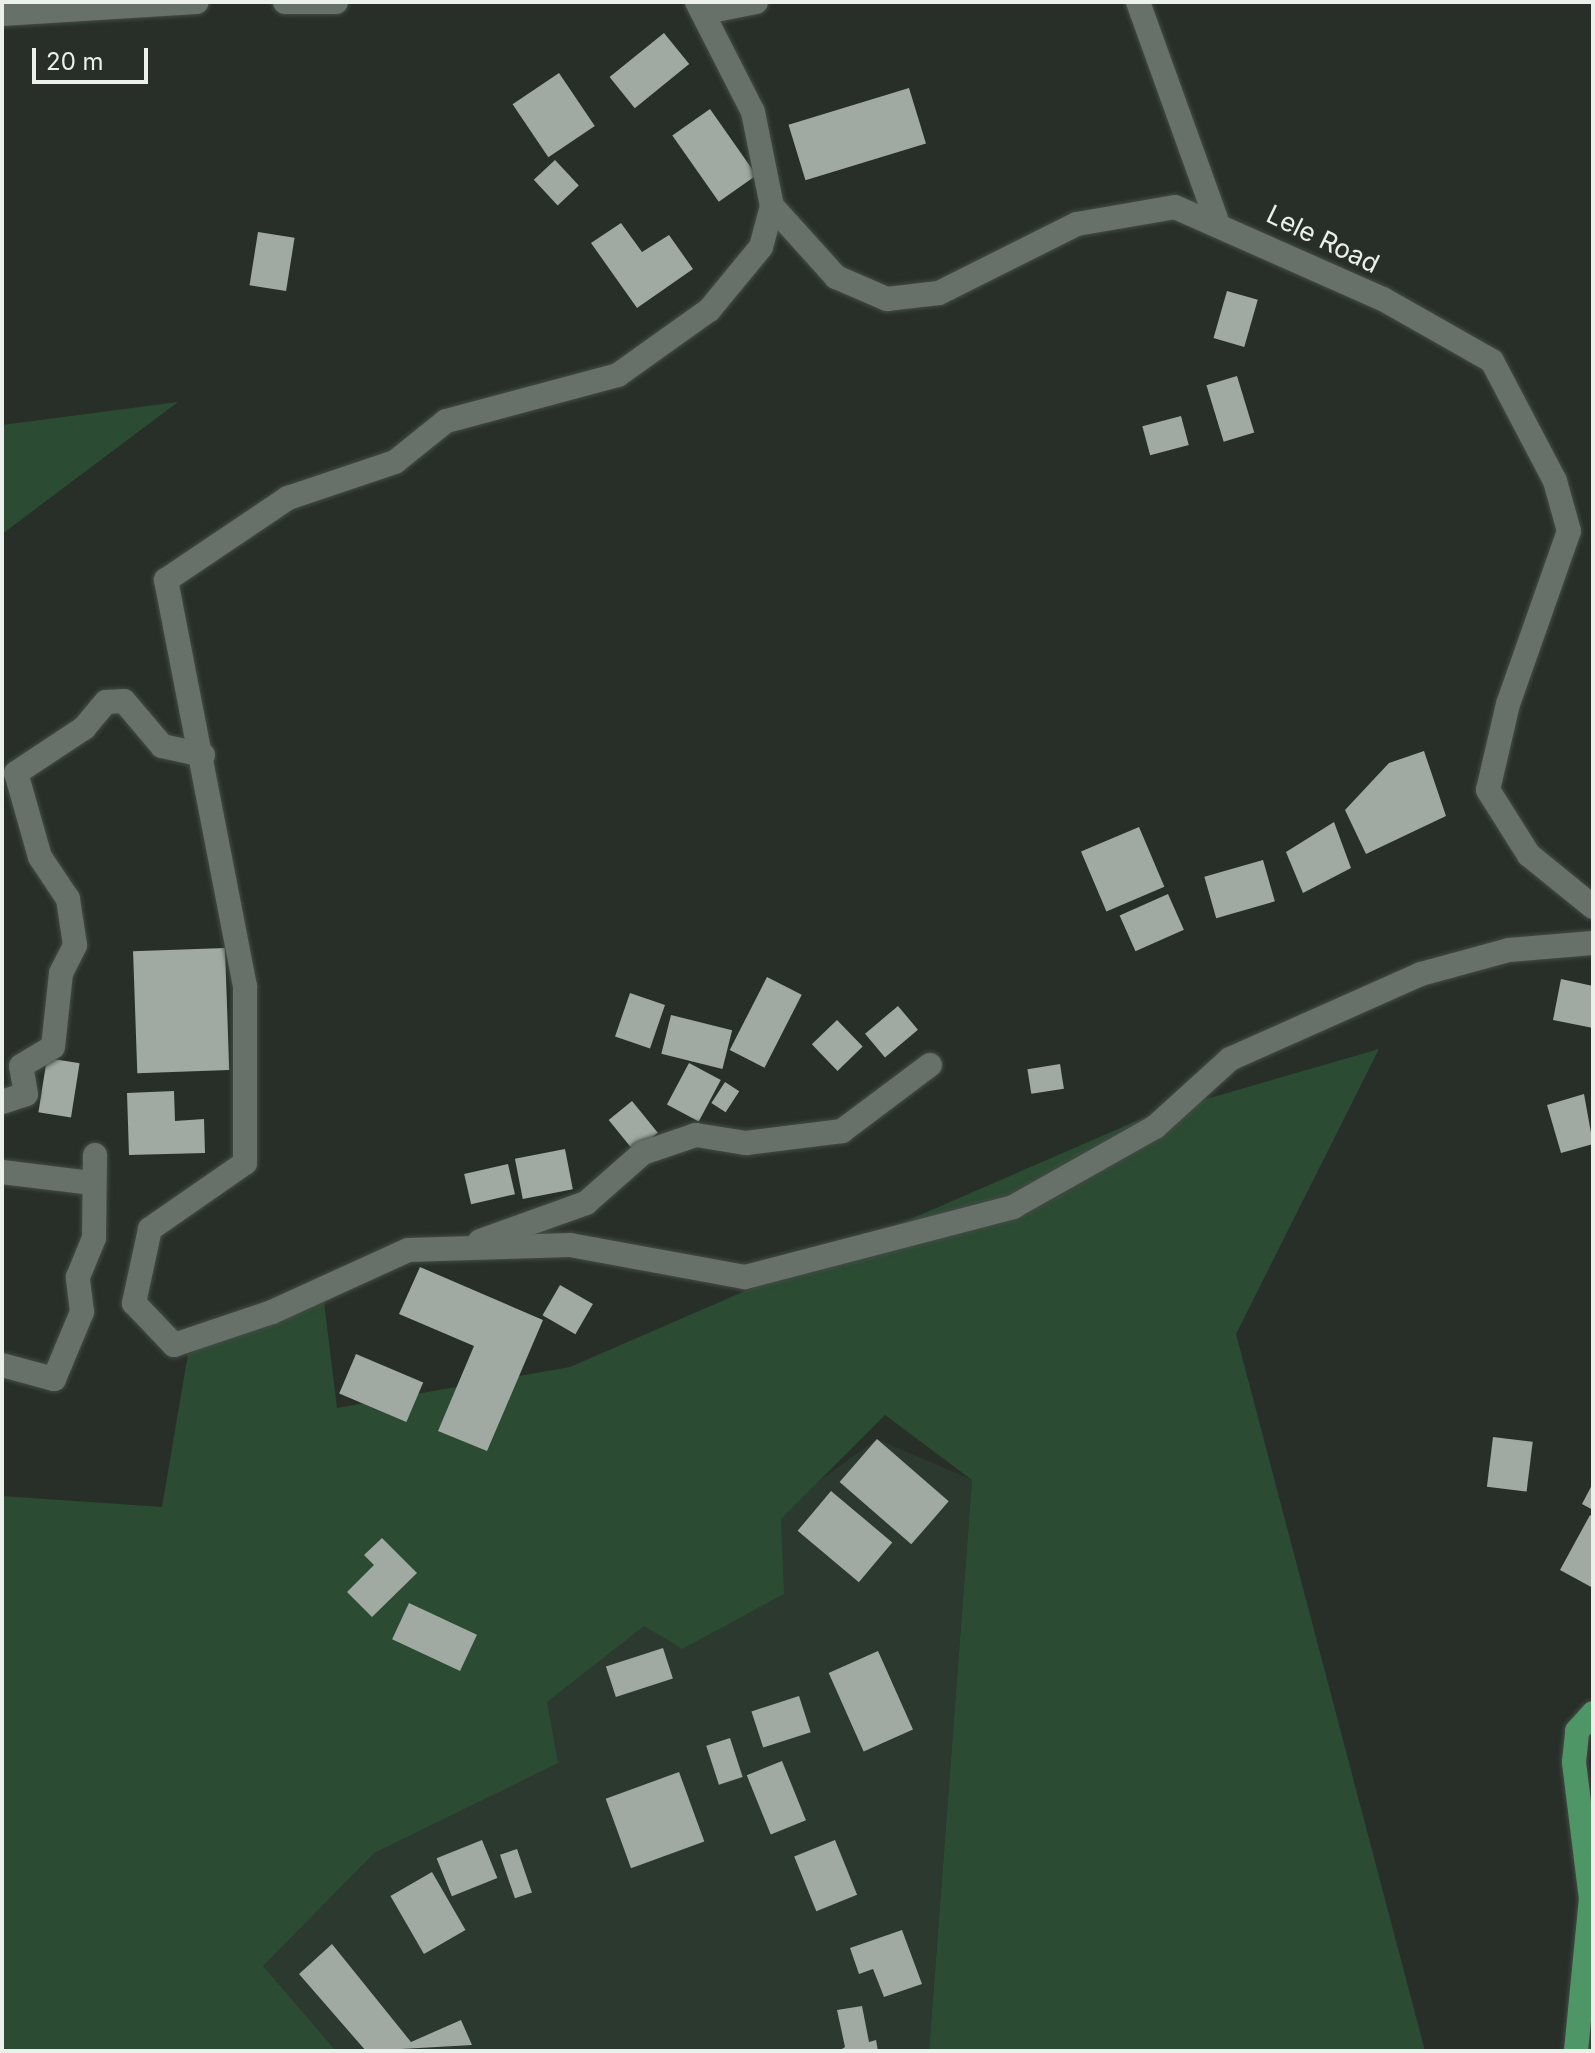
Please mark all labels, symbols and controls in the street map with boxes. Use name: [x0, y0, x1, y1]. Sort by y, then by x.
scale bar: [36, 32, 152, 82]
text: 20 m: [46, 47, 104, 76]
street label: Lele Road: [1262, 198, 1384, 280]

